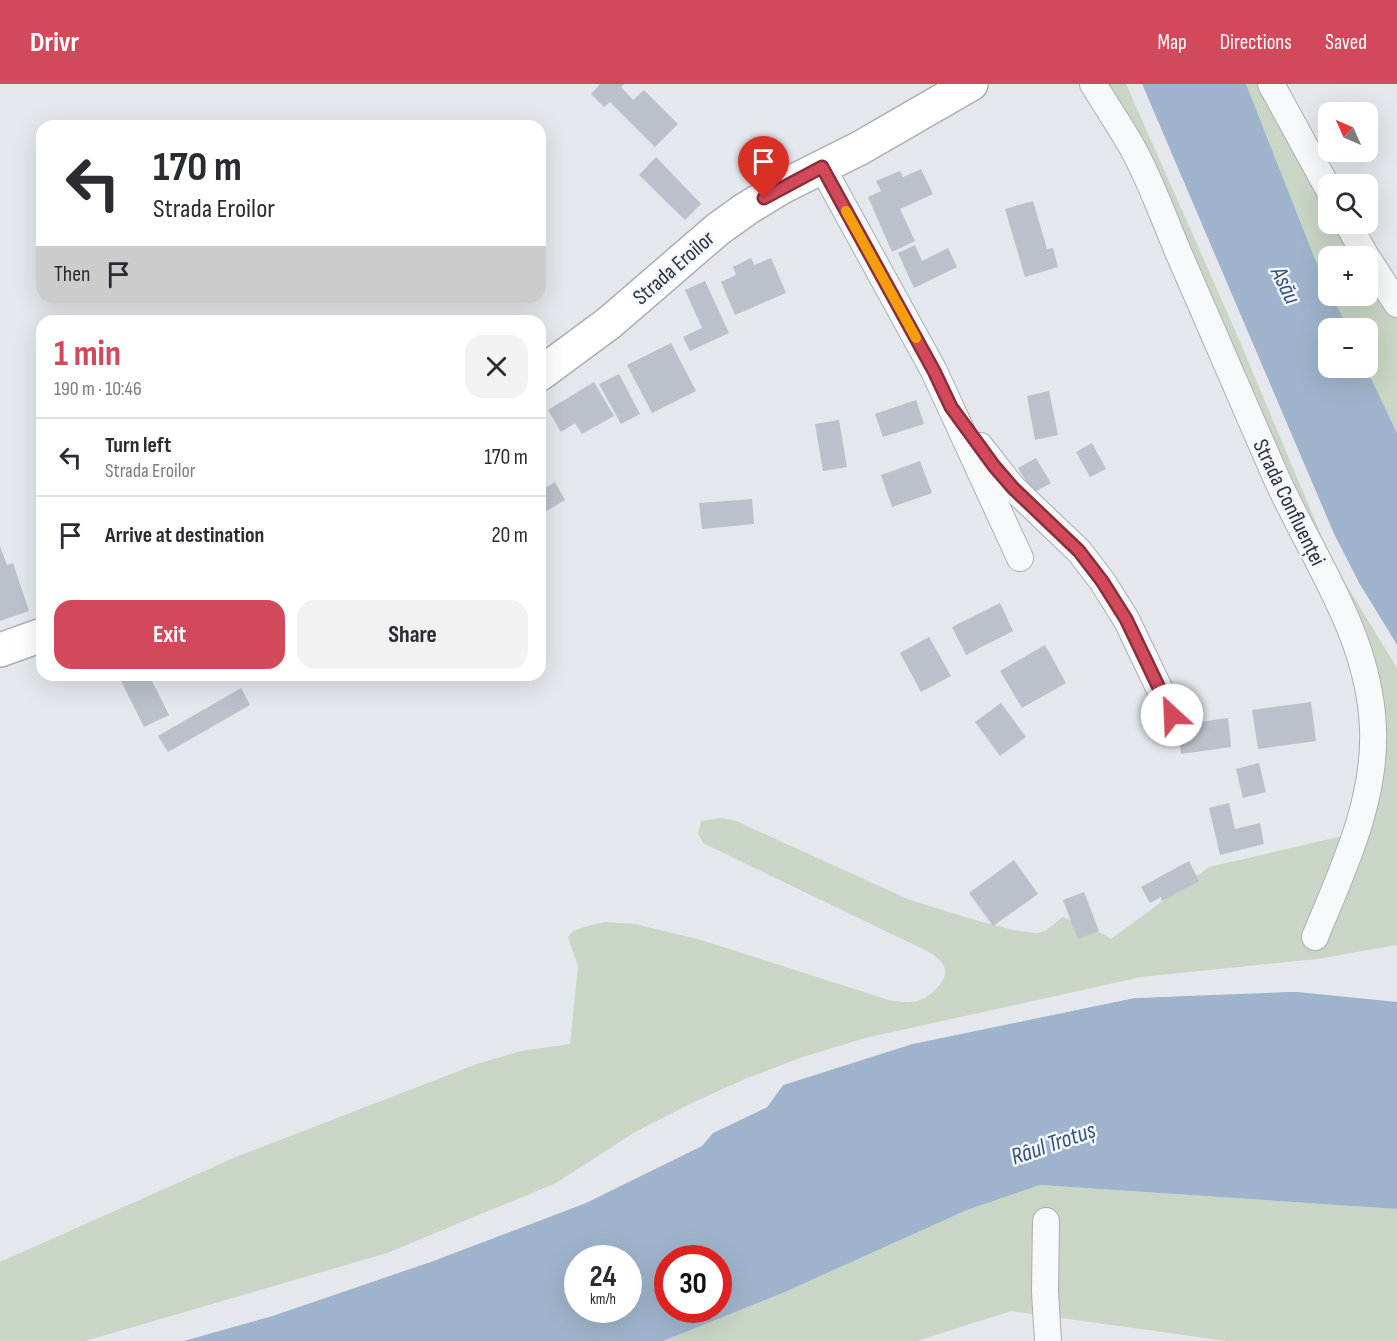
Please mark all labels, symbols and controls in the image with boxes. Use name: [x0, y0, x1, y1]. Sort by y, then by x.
text: Drivr: [30, 26, 79, 59]
text: Map: [1157, 30, 1187, 55]
text: Directions: [1220, 30, 1292, 55]
text: Saved: [1325, 30, 1367, 55]
north arrow: [1318, 102, 1378, 162]
map controls: [1318, 102, 1378, 378]
pin: [738, 136, 789, 198]
text: 170 m: [153, 142, 242, 193]
icon: left: [54, 144, 132, 222]
icon: arrive: [747, 145, 780, 178]
button: search: [1318, 174, 1378, 234]
text: Strada Eroilor: [153, 193, 275, 225]
street label: Strada Eroilor: [628, 225, 720, 311]
button: +: [1318, 246, 1378, 306]
icon: arrive: [102, 258, 135, 291]
text: Then: [54, 261, 90, 288]
water label: Asău: [1264, 261, 1307, 309]
button: −: [1318, 318, 1378, 378]
text: 1 min: [54, 333, 121, 376]
button: close: [465, 335, 528, 398]
text: 190 m · 10:46: [54, 377, 142, 401]
text: Turn left: [105, 432, 171, 459]
street label: Strada Confluenței: [1246, 435, 1331, 570]
icon: left: [54, 441, 87, 474]
text: 170 m: [484, 444, 528, 471]
text: Strada Eroilor: [105, 459, 195, 483]
icon: arrive: [54, 519, 87, 552]
text: Arrive at destination: [105, 522, 264, 549]
text: 20 m: [492, 522, 528, 549]
button: Exit: [54, 600, 285, 669]
button: Share: [297, 600, 528, 669]
position arrow: [1140, 683, 1204, 747]
water label: Râul Trotuș: [1007, 1115, 1100, 1171]
speed limit sign: 30: [654, 1245, 732, 1323]
text: 24: [590, 1259, 616, 1295]
text: km/h: [590, 1290, 616, 1309]

